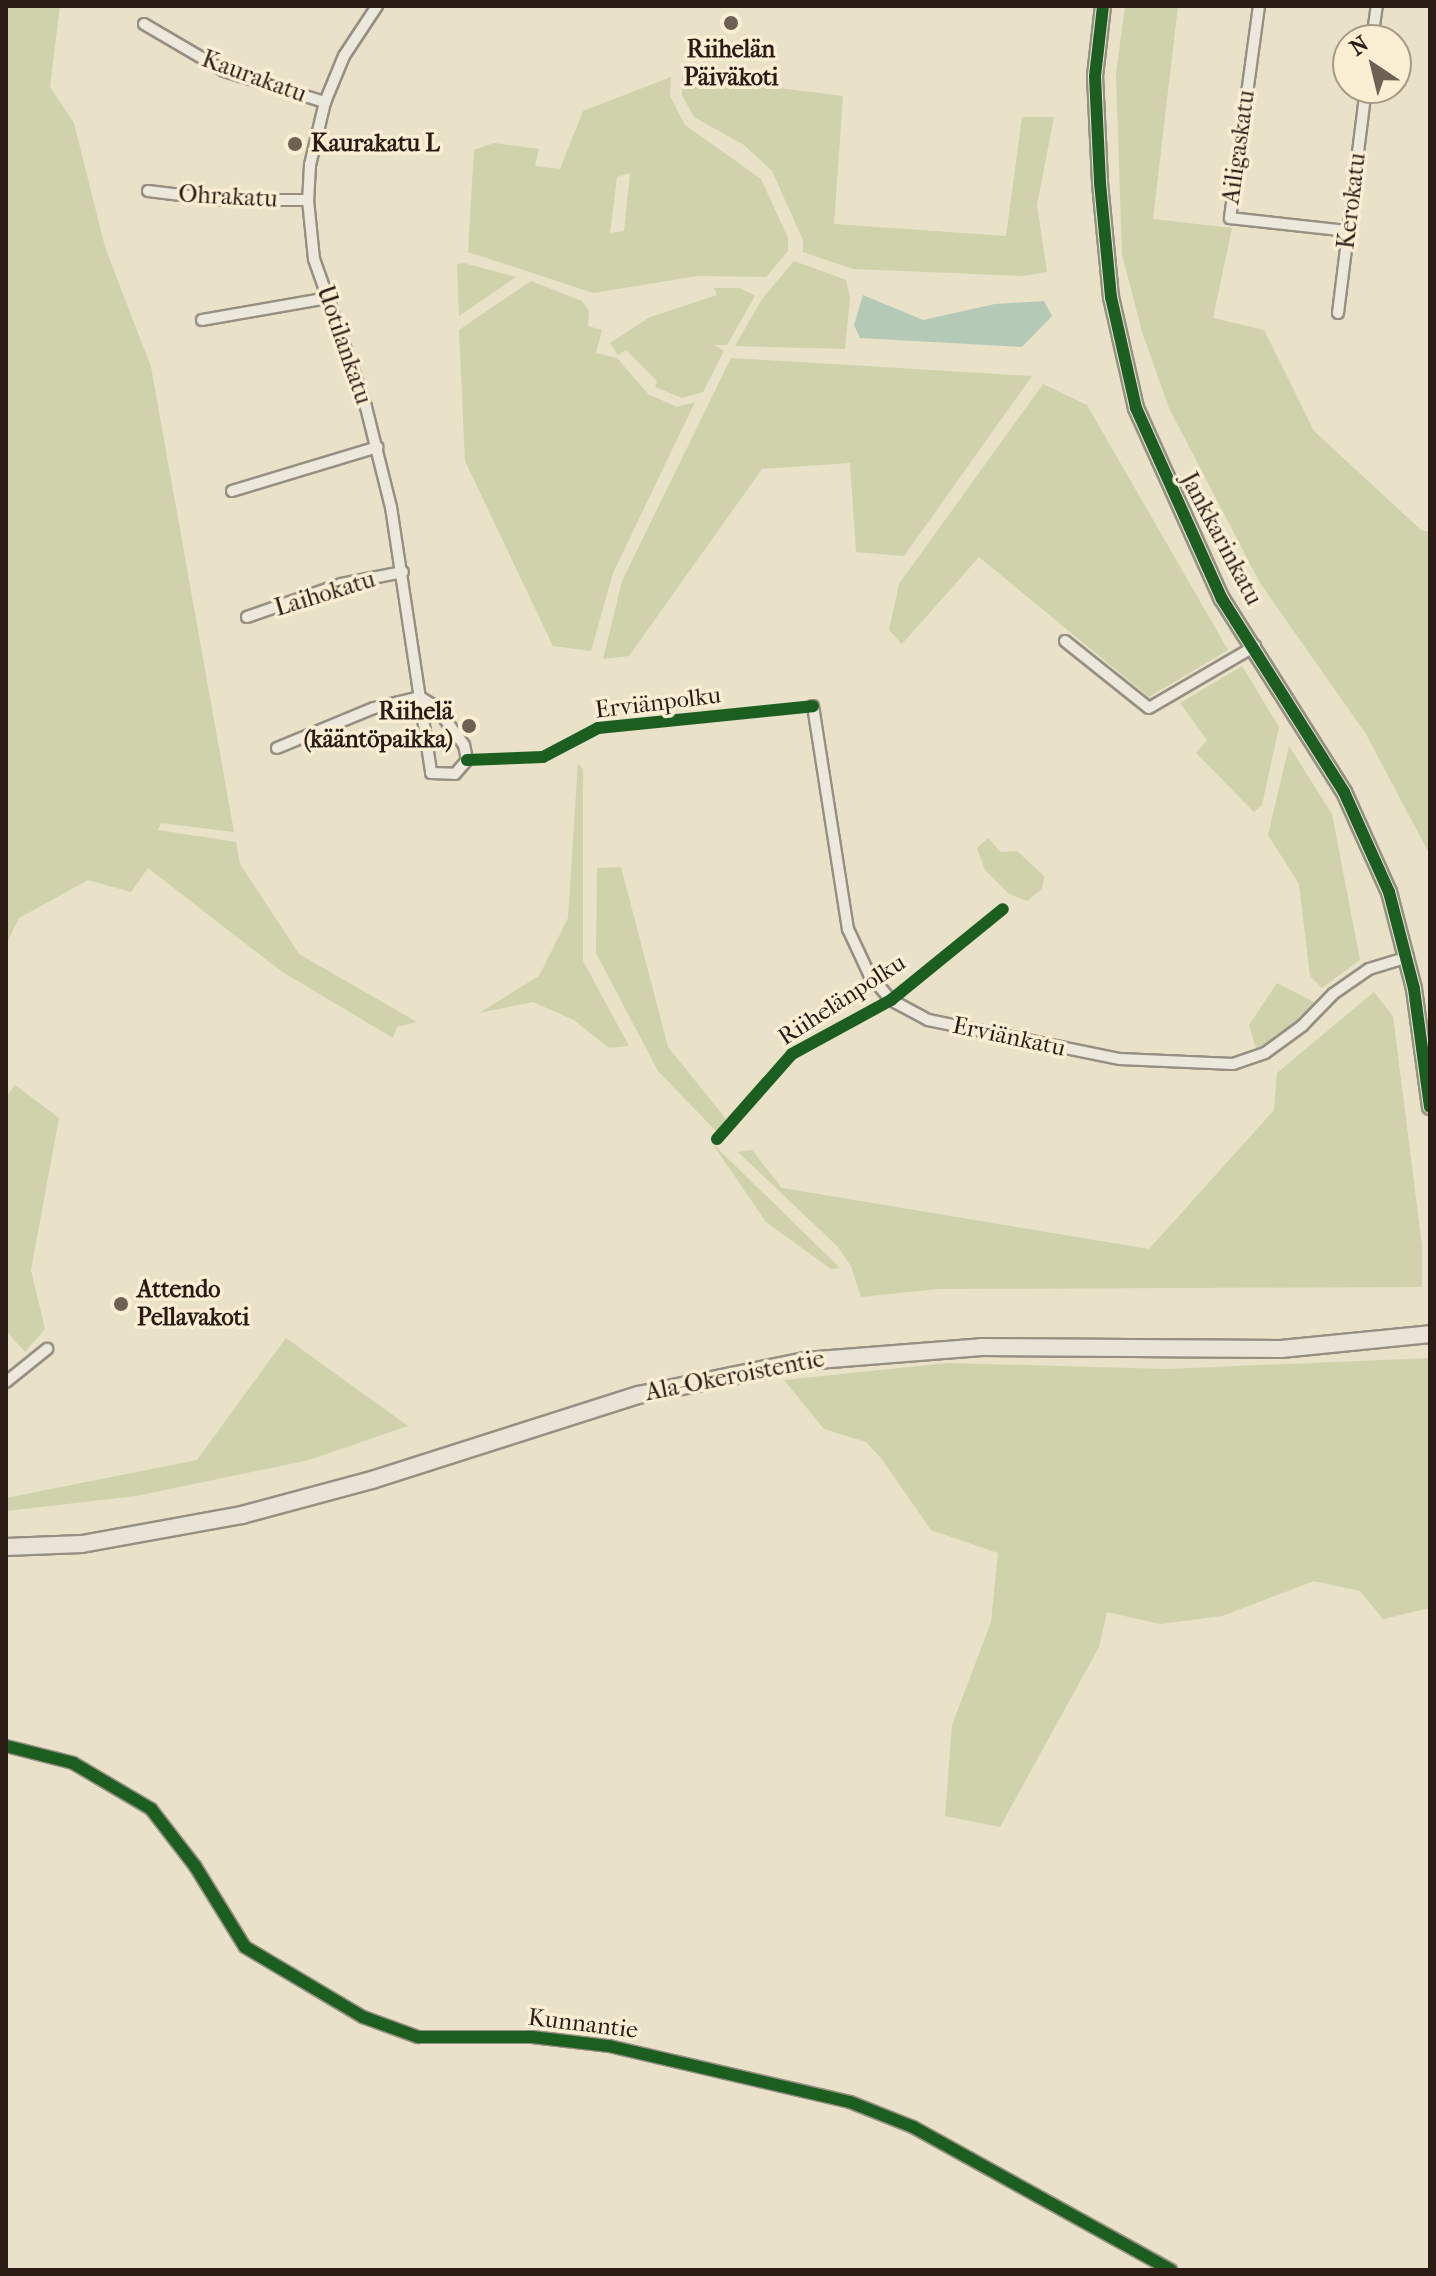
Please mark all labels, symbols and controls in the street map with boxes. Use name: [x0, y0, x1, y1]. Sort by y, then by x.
marker: Riihelän Päiväkoti: [722, 14, 740, 32]
north arrow: [1332, 24, 1412, 104]
text: N: [1345, 31, 1374, 61]
place label: Riihelän Päiväkoti: [684, 36, 778, 92]
street label: Kaurakatu: [198, 45, 310, 109]
street label: Ailigaskatu: [1217, 88, 1261, 206]
place label: Kaurakatu L: [311, 130, 440, 158]
marker: Kaurakatu L: [286, 135, 304, 153]
street label: Kerokatu: [1332, 151, 1372, 251]
street label: Ohrakatu: [178, 180, 278, 214]
street label: Uotilankatu: [310, 282, 378, 408]
street label: Jankkarinkatu: [1174, 468, 1268, 610]
street label: Laihokatu: [271, 565, 379, 623]
street label: Erviänpolku: [593, 681, 723, 725]
place label: Riihelä (kääntöpaikka): [304, 698, 453, 754]
marker: Riihelä (kääntöpaikka): [460, 717, 478, 735]
street label: Riihelänpolku: [773, 948, 911, 1052]
street label: Erviänkatu: [950, 1011, 1068, 1063]
place label: Attendo Pellavakoti: [137, 1276, 249, 1332]
marker: Attendo Pellavakoti: [112, 1295, 130, 1313]
street label: Ala-Okeroistentie: [643, 1345, 827, 1407]
street label: Kunnantie: [526, 2003, 640, 2045]

